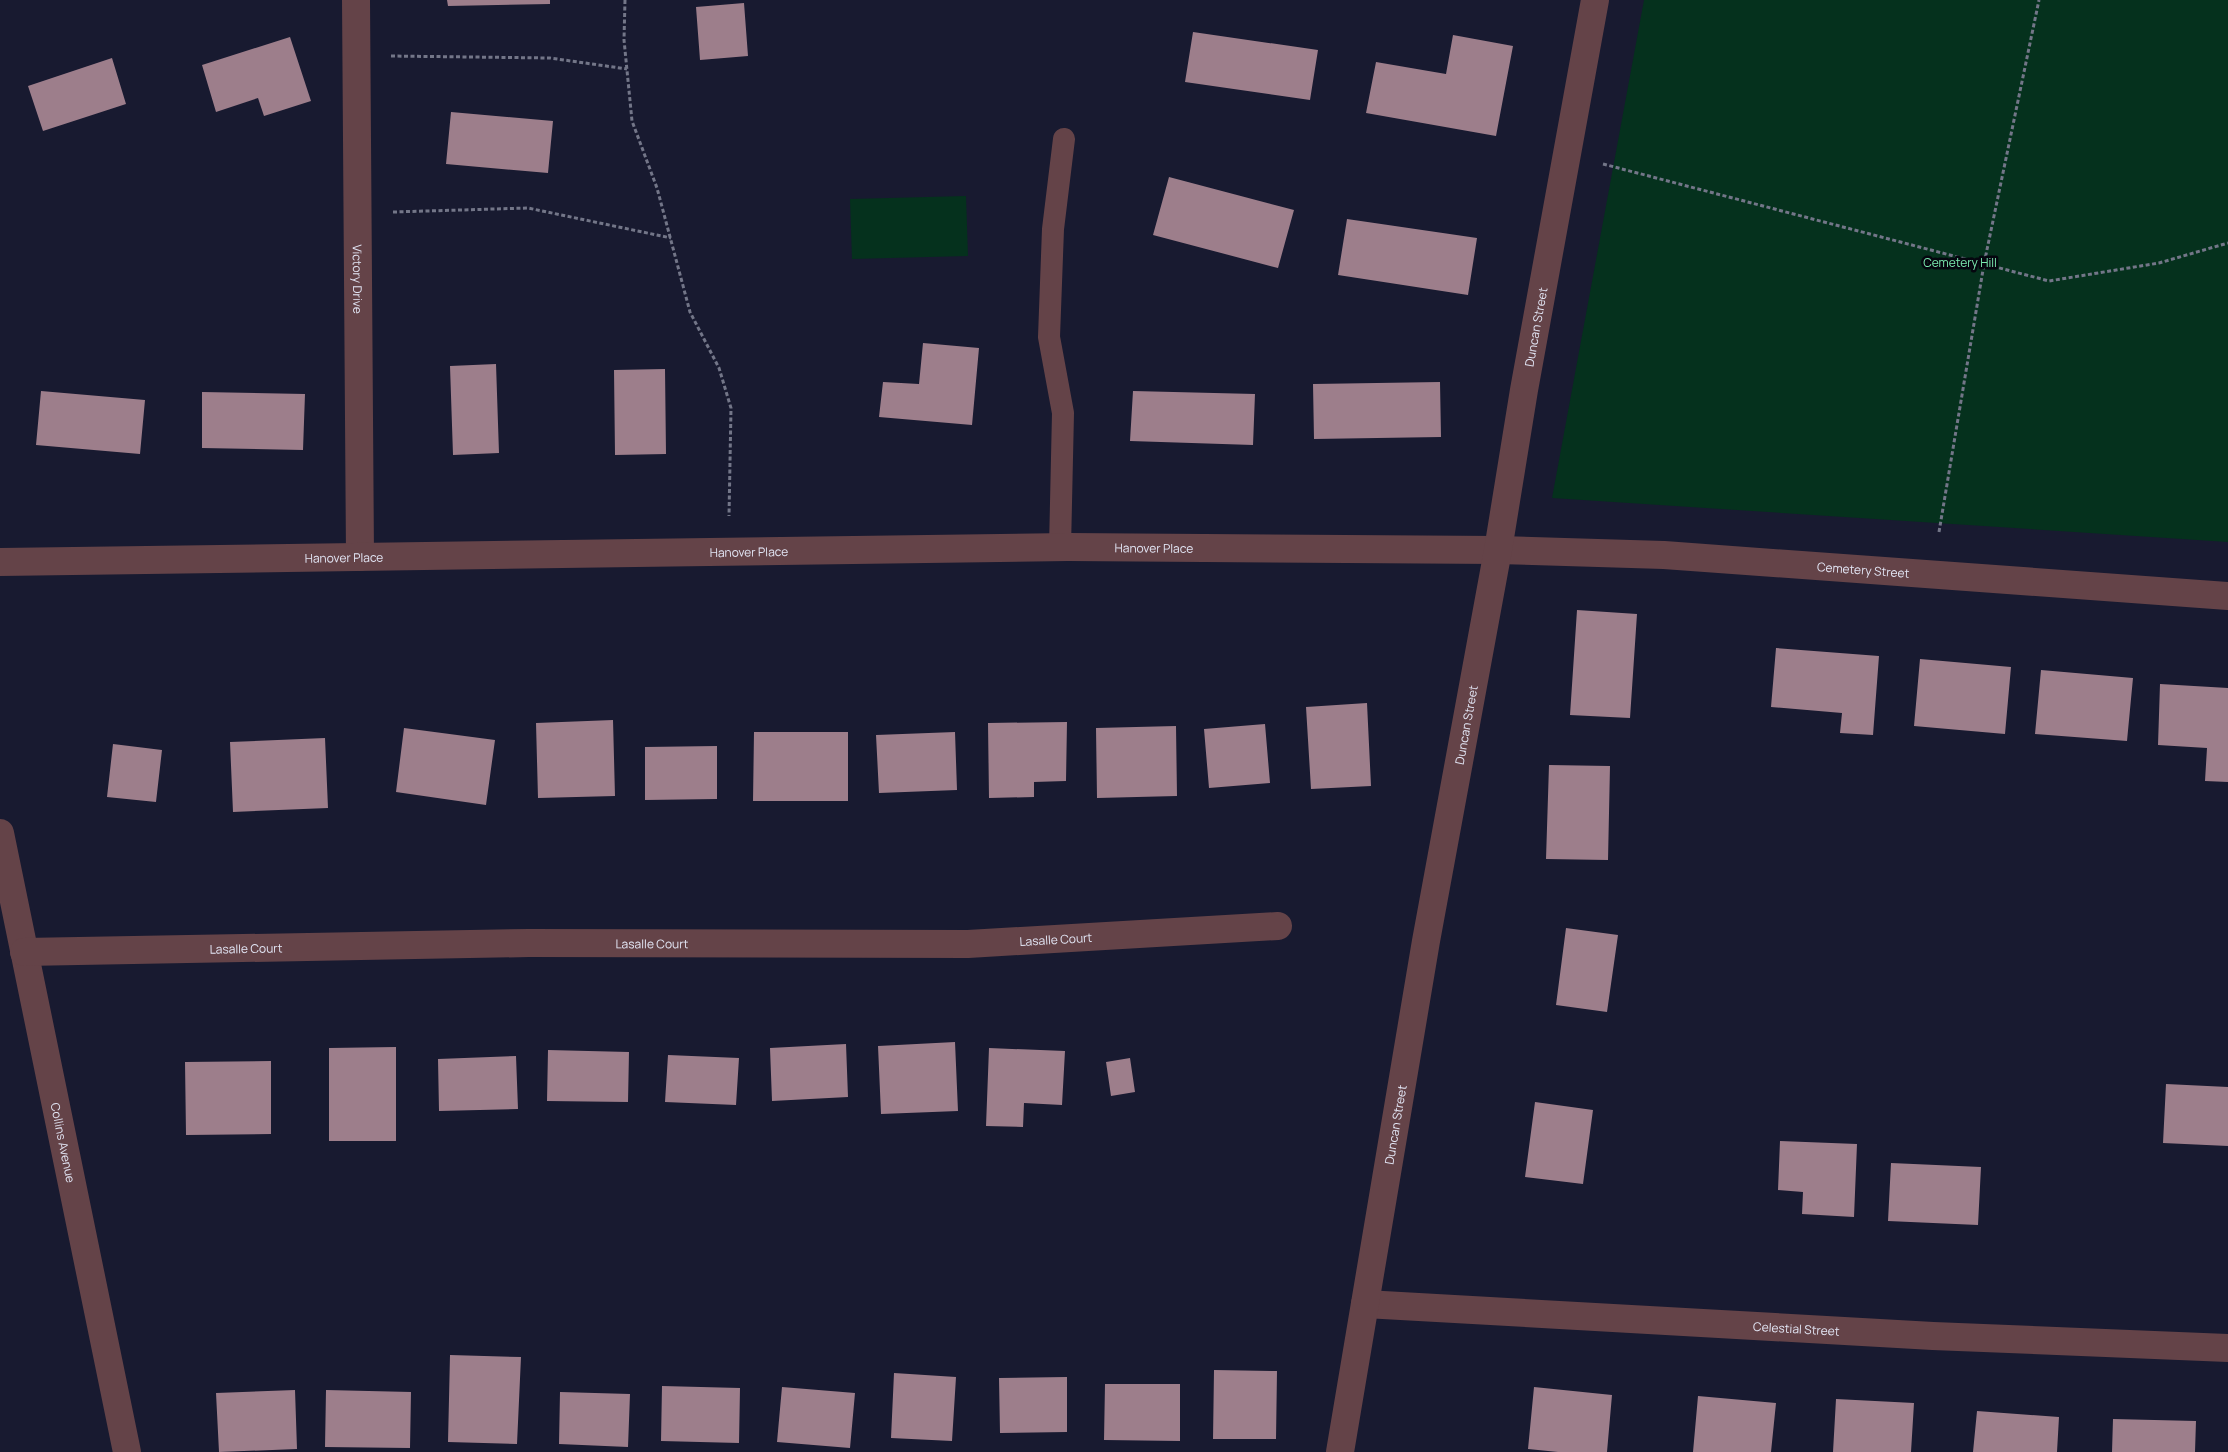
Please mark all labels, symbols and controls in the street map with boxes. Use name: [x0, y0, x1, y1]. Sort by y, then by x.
street label: Victory Drive: [349, 244, 367, 314]
park label: Cemetery Hill: [1923, 254, 1997, 271]
street label: Duncan Street: [1520, 286, 1551, 368]
street label: Hanover Place: [1114, 539, 1193, 556]
street label: Hanover Place: [709, 542, 788, 561]
street label: Hanover Place: [305, 548, 383, 566]
street label: Cemetery Street: [1817, 558, 1910, 581]
street label: Duncan Street: [1450, 684, 1481, 766]
street label: Lasalle Court: [1019, 928, 1093, 950]
street label: Lasalle Court: [615, 935, 689, 952]
street label: Lasalle Court: [209, 939, 283, 957]
street label: Duncan Street: [1380, 1083, 1410, 1166]
street label: Collins Avenue: [47, 1101, 80, 1184]
street label: Celestial Street: [1753, 1317, 1840, 1339]

